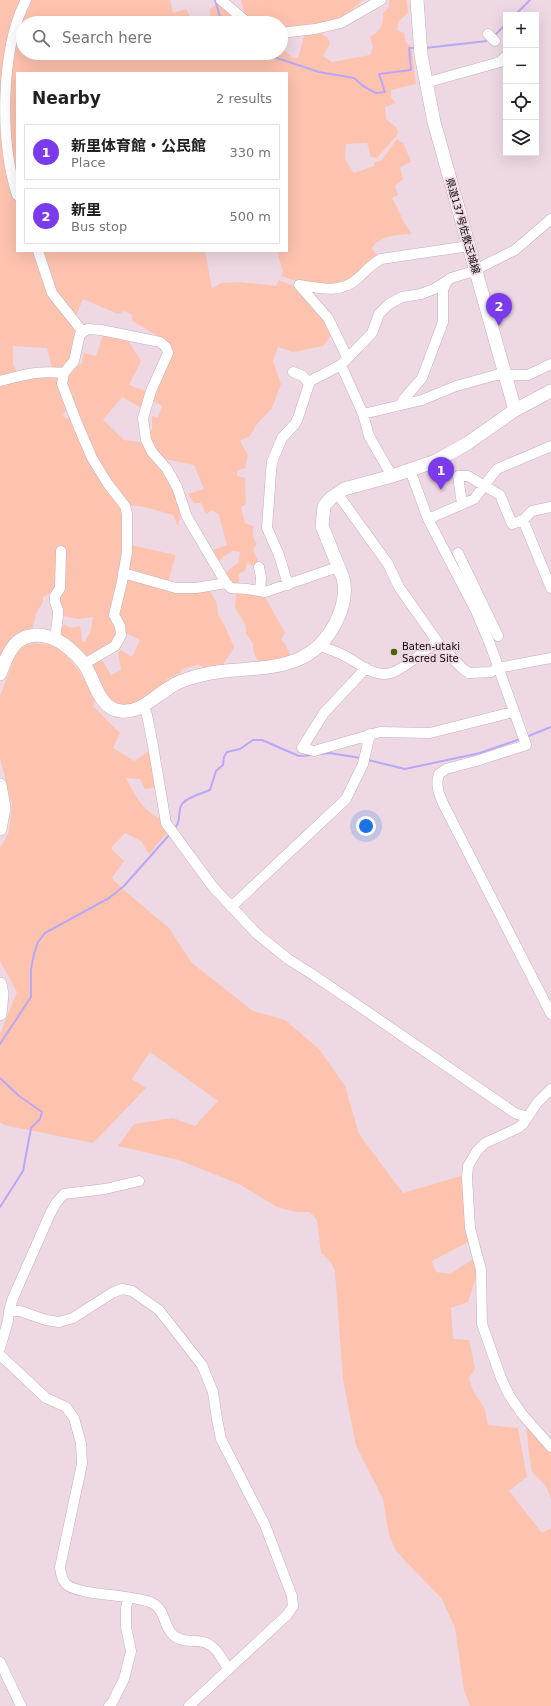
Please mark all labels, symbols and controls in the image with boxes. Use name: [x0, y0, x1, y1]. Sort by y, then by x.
map controls: [503, 12, 539, 156]
button: +: [503, 12, 539, 48]
search box: [16, 16, 288, 60]
icon: search: [30, 27, 52, 49]
text: Search here: [62, 29, 152, 47]
button: −: [503, 48, 539, 84]
button: locate: [503, 84, 539, 120]
text: Nearby: [32, 88, 101, 108]
text: 2 results: [216, 91, 272, 106]
button: layers: [503, 120, 539, 156]
text: 新里体育館・公民館: [71, 137, 206, 155]
text: 1: [41, 145, 51, 160]
text: 330 m: [229, 145, 271, 160]
text: Place: [71, 155, 106, 170]
street label: 県道137号佐敷玉城線: [444, 177, 482, 275]
text: 新里: [71, 201, 101, 219]
text: 2: [41, 209, 51, 224]
text: 500 m: [229, 209, 271, 224]
text: Bus stop: [71, 219, 127, 234]
pin: 2: [486, 293, 512, 326]
pin: 1: [428, 457, 454, 490]
place label: Baten-utaki Sacred Site: [402, 641, 460, 664]
marker: Baten-utaki Sacred Site: [389, 647, 399, 657]
your location: [356, 816, 376, 836]

